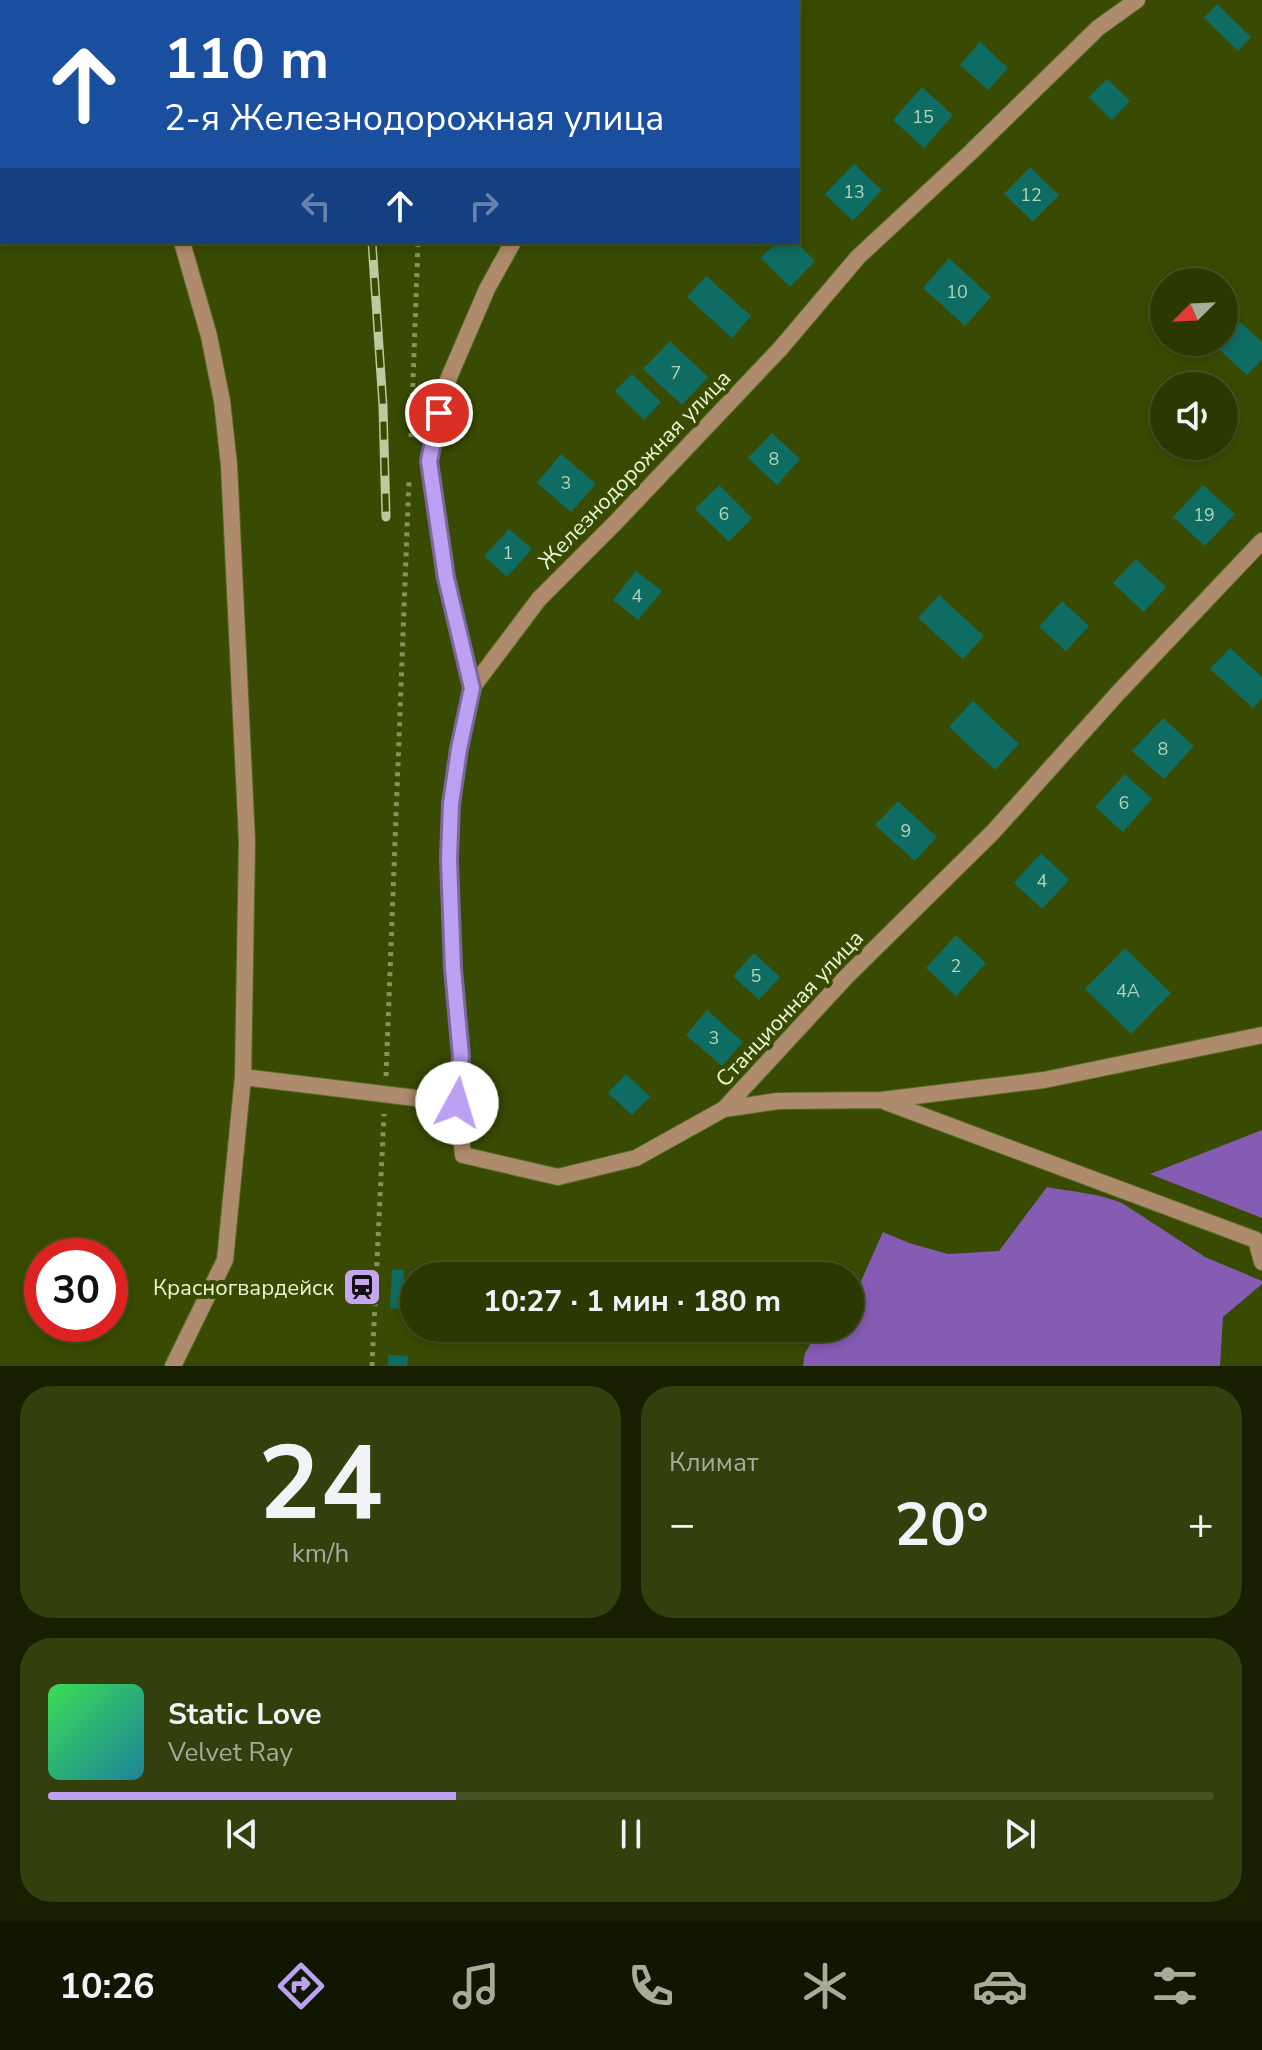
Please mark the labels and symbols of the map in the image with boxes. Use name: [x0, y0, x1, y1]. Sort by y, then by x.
house number: 15: [912, 105, 934, 129]
house number: 13: [843, 180, 865, 204]
house number: 12: [1020, 183, 1042, 207]
north arrow: [1150, 268, 1238, 356]
house number: 10: [946, 280, 968, 304]
house number: 7: [671, 361, 681, 385]
street label: Железнодорожная улица: [532, 364, 738, 576]
pin: [405, 379, 473, 447]
house number: 8: [769, 447, 779, 471]
house number: 3: [561, 471, 571, 495]
house number: 6: [719, 502, 729, 526]
house number: 19: [1193, 503, 1215, 527]
house number: 1: [503, 541, 513, 565]
house number: 4: [632, 584, 643, 608]
house number: 8: [1158, 737, 1168, 761]
house number: 6: [1119, 791, 1129, 815]
house number: 9: [901, 819, 911, 843]
house number: 4: [1037, 869, 1048, 893]
street label: Станционная улица: [709, 924, 870, 1094]
house number: 2: [951, 954, 961, 978]
house number: 5: [751, 964, 761, 988]
house number: 4А: [1116, 979, 1140, 1003]
house number: 3: [709, 1026, 719, 1050]
position arrow: [415, 1061, 499, 1145]
speed limit sign: 30: [24, 1238, 128, 1342]
station icon: Красногвардейск: [341, 1266, 383, 1308]
place label: Красногвардейск: [153, 1273, 334, 1303]

